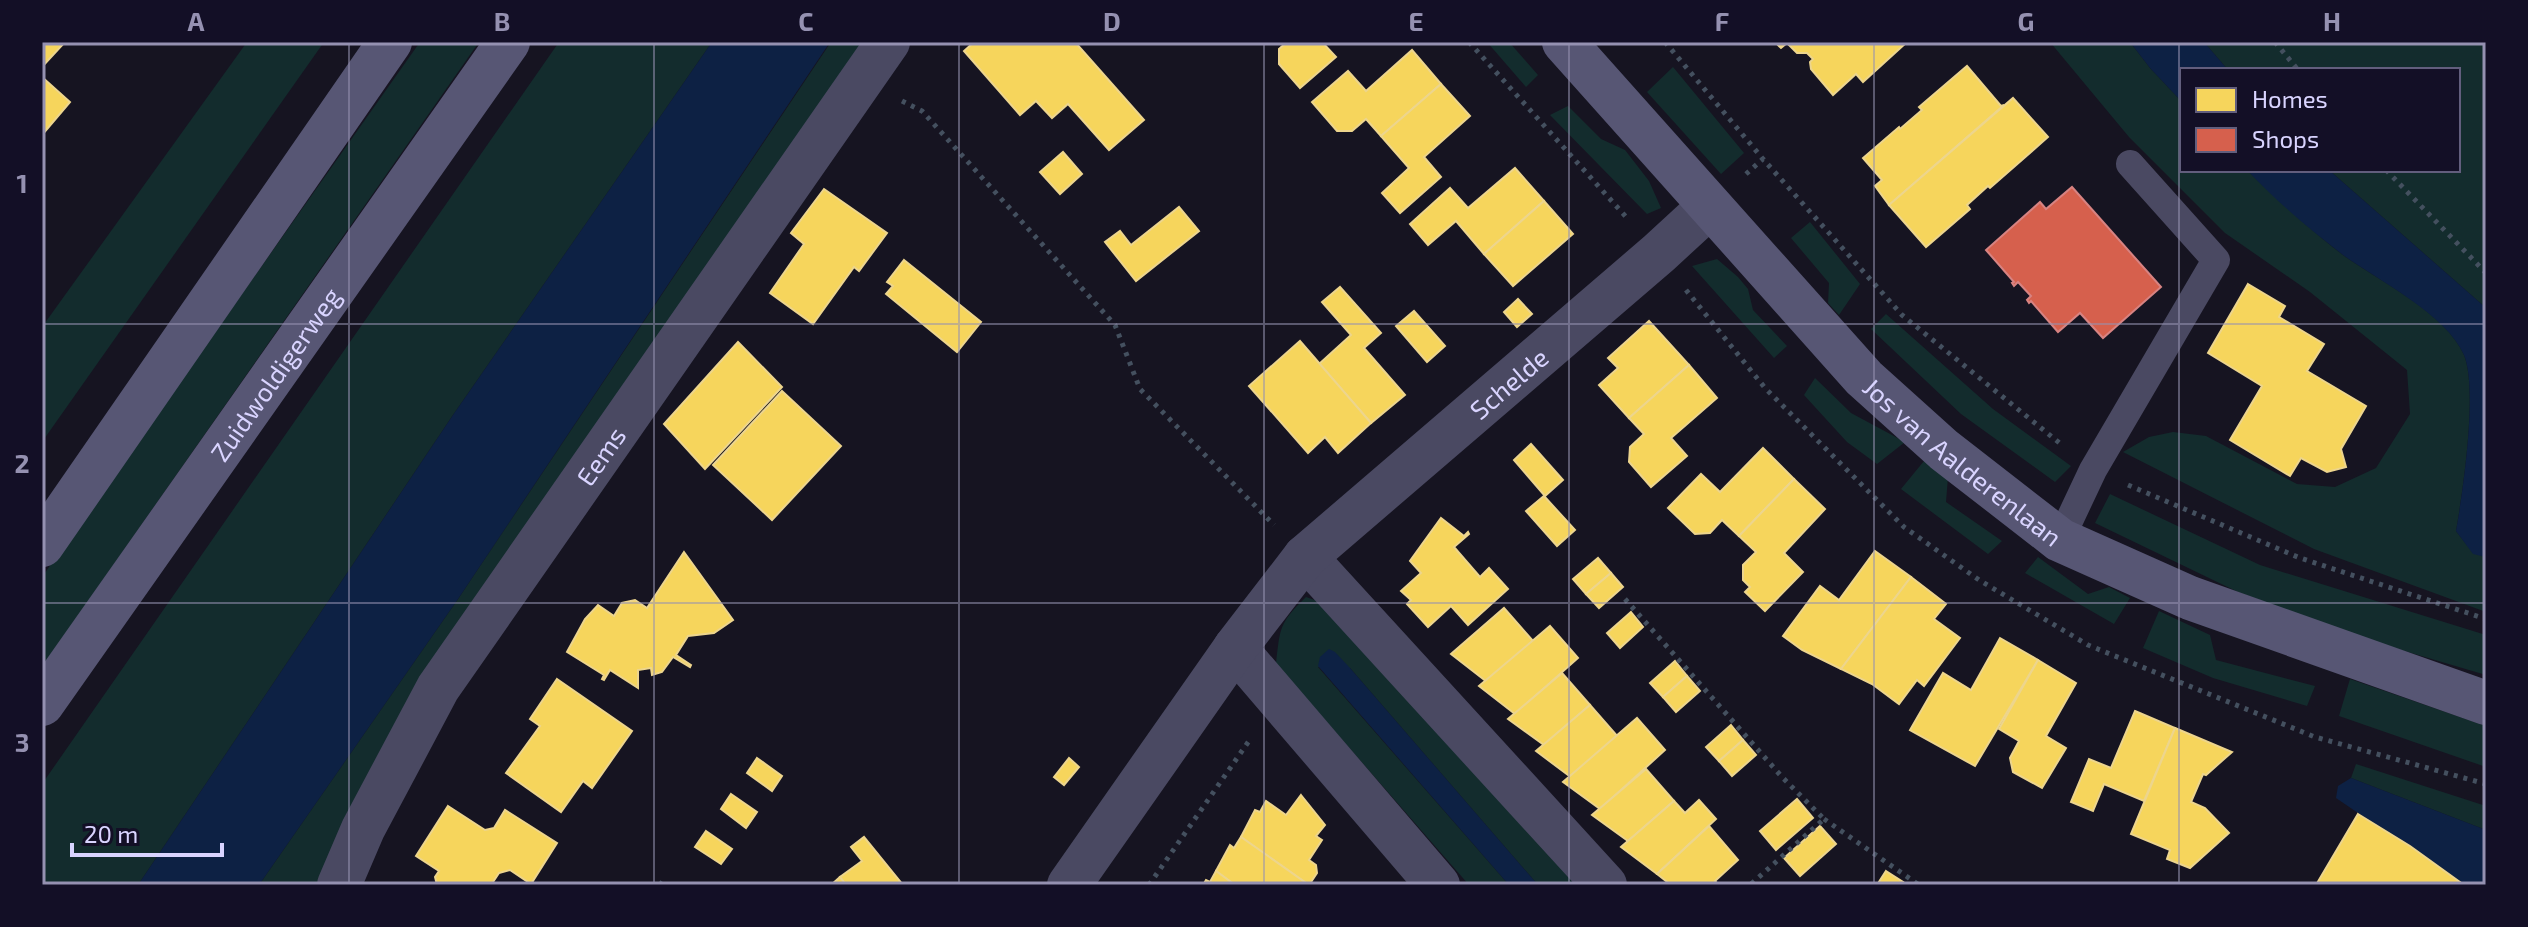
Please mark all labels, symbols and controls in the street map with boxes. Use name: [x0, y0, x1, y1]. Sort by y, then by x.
text: A: [188, 5, 205, 36]
text: B: [494, 5, 510, 36]
text: C: [798, 5, 814, 36]
text: D: [1103, 5, 1121, 36]
text: E: [1408, 5, 1424, 36]
text: F: [1715, 5, 1729, 36]
text: G: [2018, 5, 2034, 36]
text: H: [2323, 5, 2341, 36]
legend: [2180, 68, 2460, 172]
text: Homes: [2252, 84, 2328, 113]
text: Shops: [2252, 124, 2319, 153]
text: 1: [16, 167, 28, 198]
street label: Zuidwoldigerweg: [203, 281, 346, 466]
street label: Schelde: [1463, 340, 1554, 425]
street label: Jos van Aalderenlaan: [1858, 370, 2069, 552]
street label: Eems: [569, 420, 631, 491]
text: 2: [14, 447, 30, 478]
text: 3: [15, 726, 29, 757]
scale bar: [72, 807, 222, 857]
text: 20 m: [84, 819, 138, 848]

